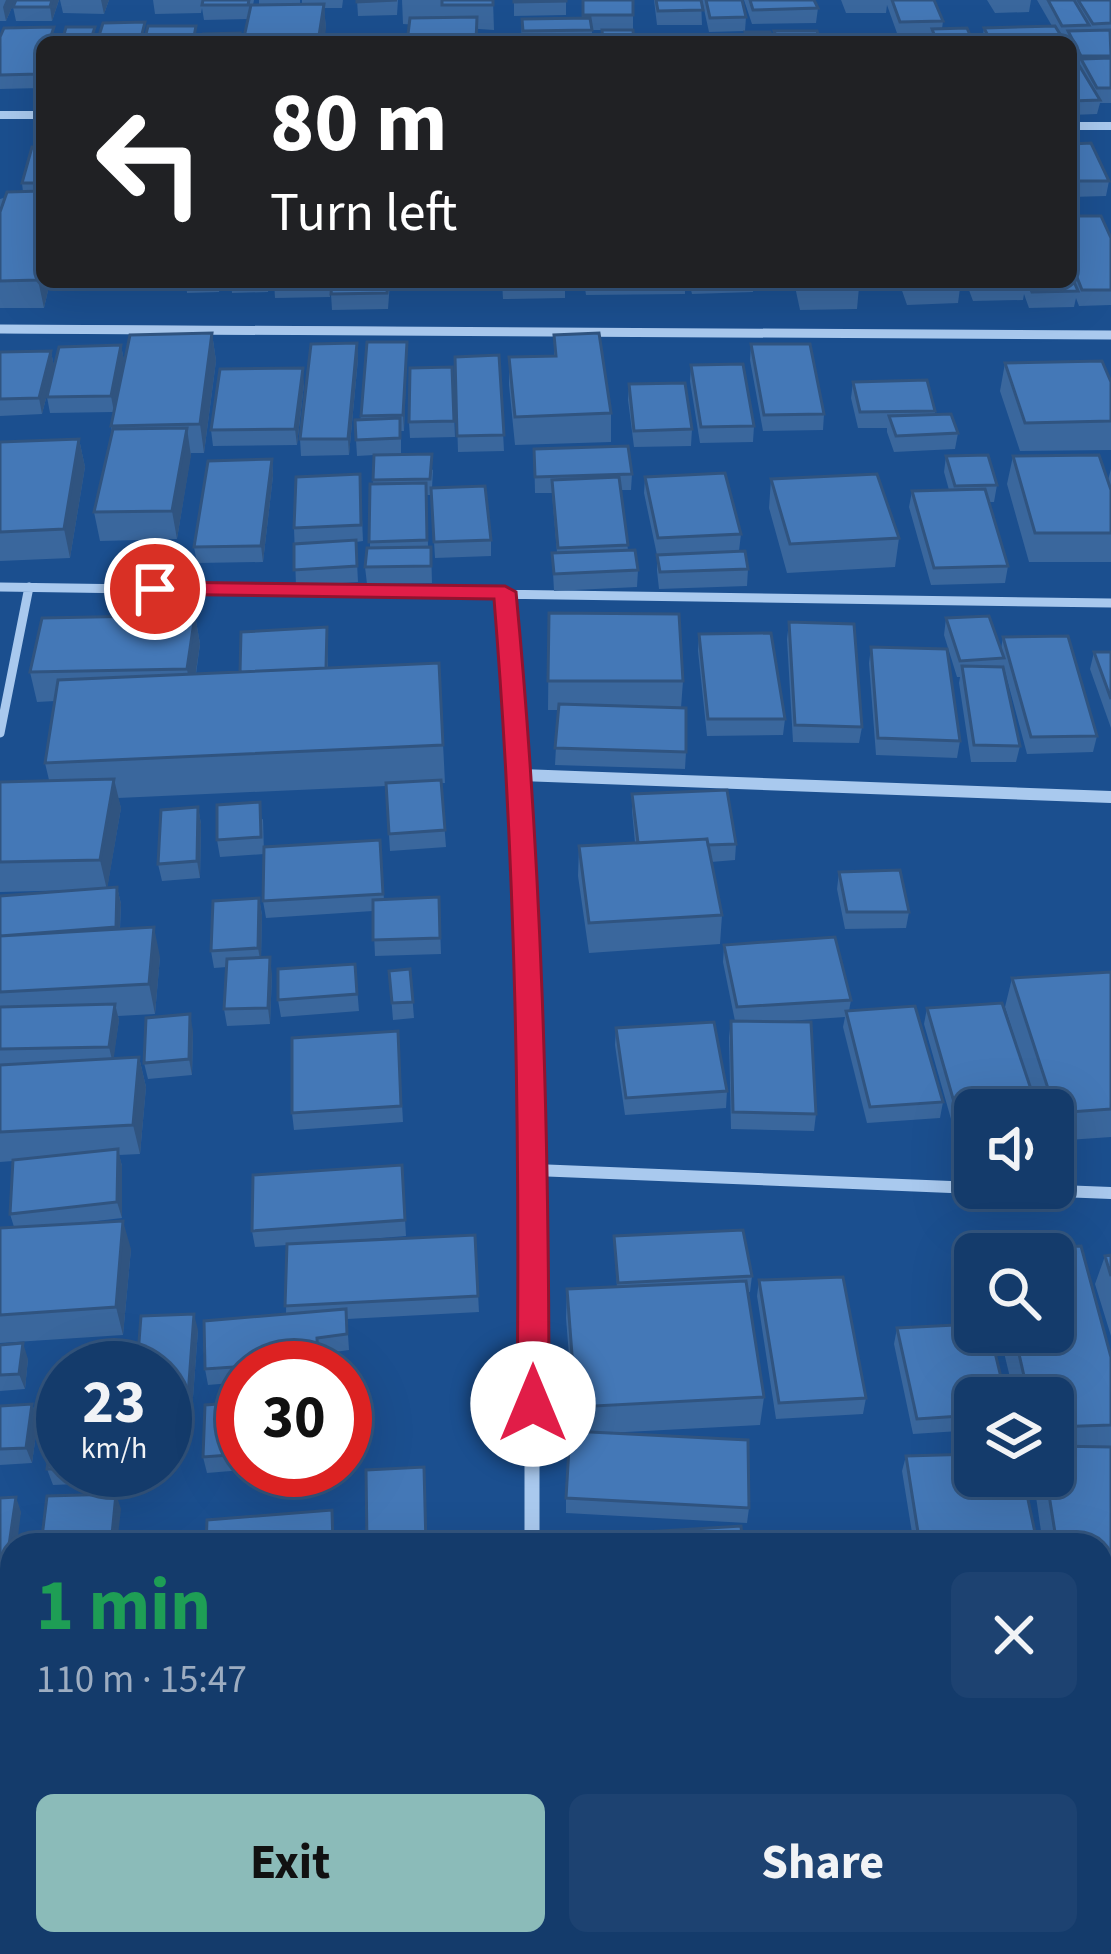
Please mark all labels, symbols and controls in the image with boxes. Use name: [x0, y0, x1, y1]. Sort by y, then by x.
text: 80 m: [270, 64, 448, 184]
icon: left: [72, 84, 228, 240]
text: Turn left: [270, 175, 457, 252]
pin: [104, 538, 206, 640]
icon: arrive: [122, 556, 188, 622]
map controls: [954, 1089, 1074, 1497]
button: sound: [954, 1089, 1074, 1209]
button: search: [954, 1233, 1074, 1353]
speed limit sign: 30: [216, 1341, 372, 1497]
position arrow: [470, 1341, 596, 1467]
text: 23: [82, 1361, 146, 1446]
button: layers: [954, 1377, 1074, 1497]
text: km/h: [81, 1427, 147, 1470]
text: 1 min: [36, 1555, 211, 1658]
button: close: [951, 1572, 1077, 1698]
text: 110 m · 15:47: [36, 1652, 247, 1708]
button: Exit: [36, 1794, 545, 1932]
button: Share: [569, 1794, 1077, 1932]

